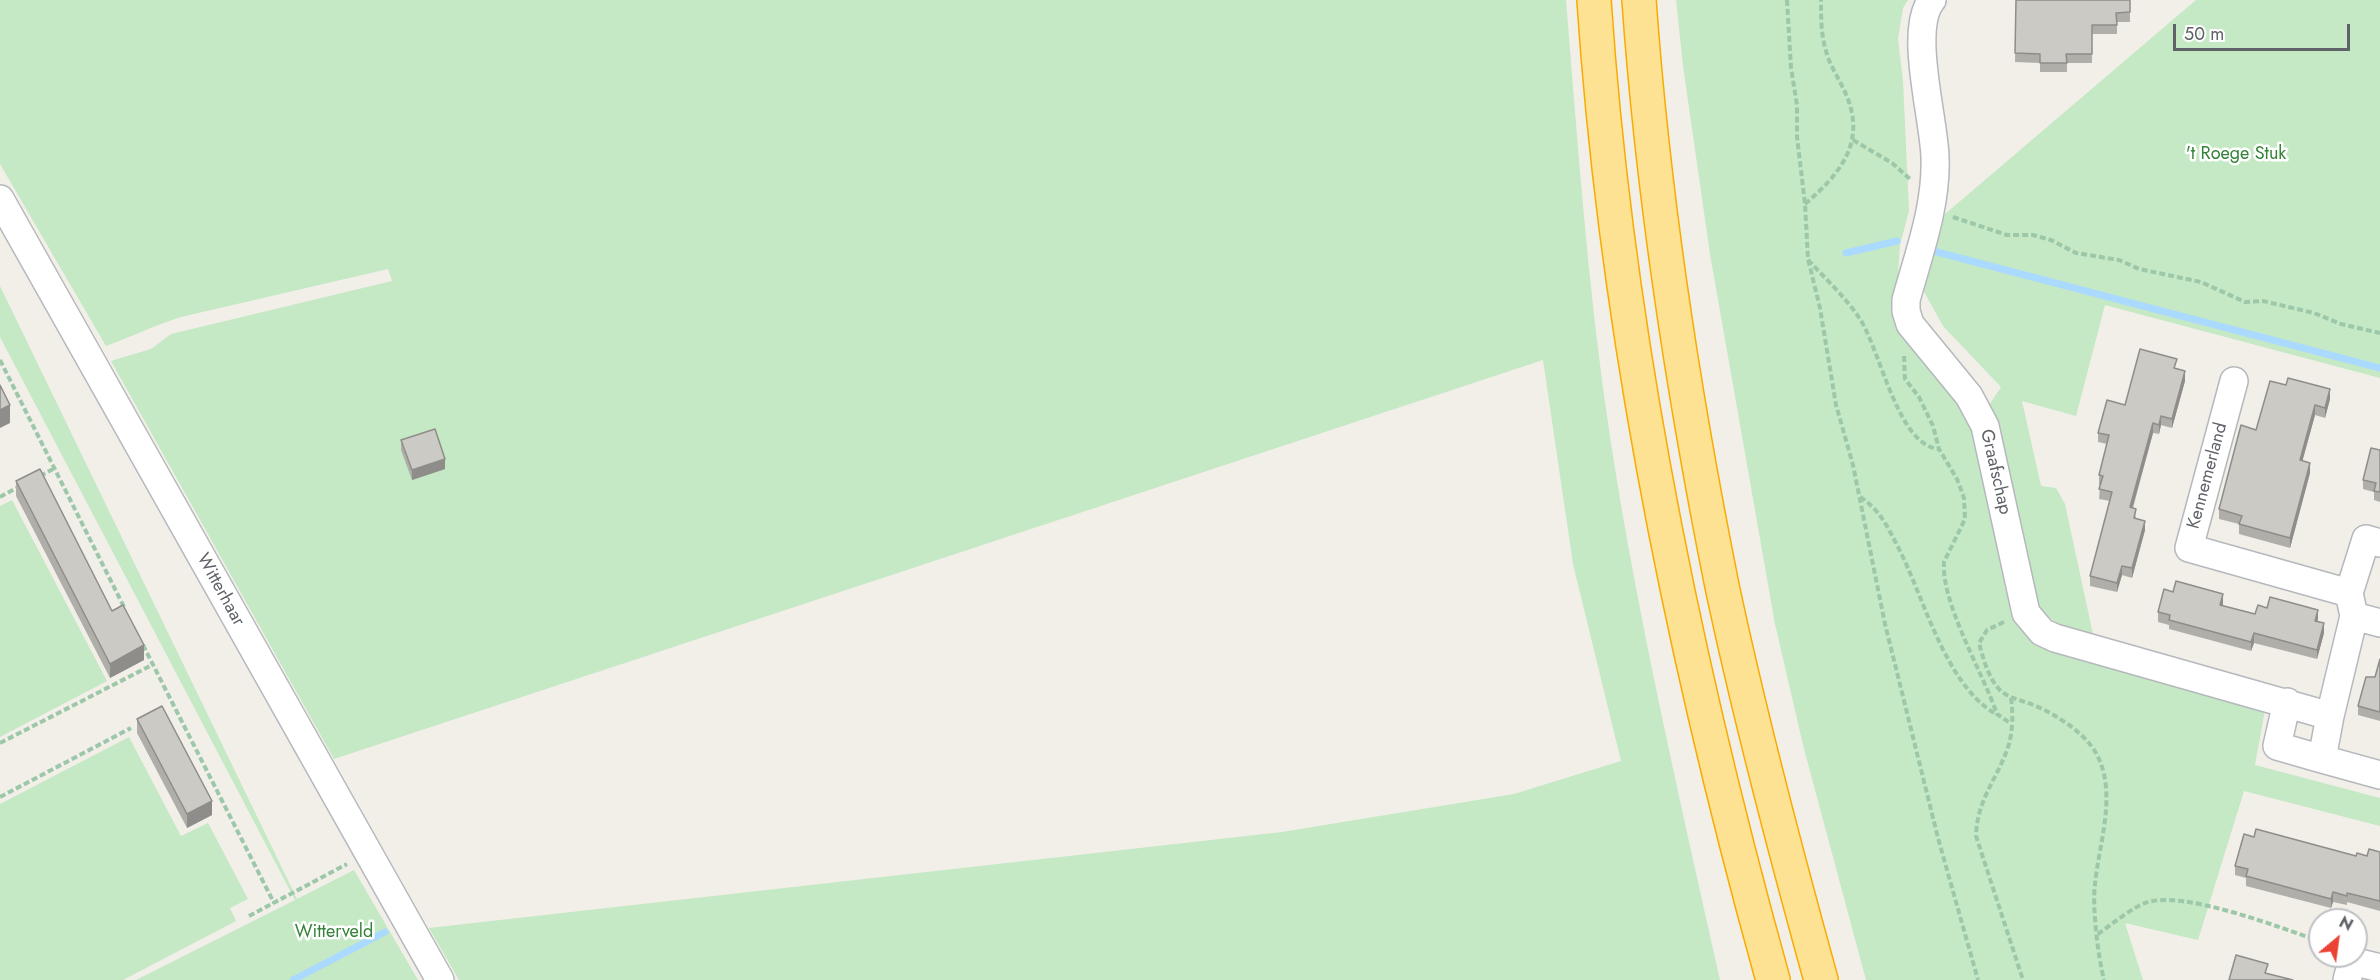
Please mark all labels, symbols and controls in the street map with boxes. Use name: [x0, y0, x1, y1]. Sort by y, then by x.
scale bar: [2176, 12, 2353, 50]
text: 50 m: [2184, 21, 2224, 47]
park label: 't Roege Stuk: [2186, 144, 2286, 166]
street label: Kennemerland: [2183, 421, 2233, 531]
street label: Graafschap: [1975, 427, 2015, 517]
street label: Witterhaar: [191, 550, 249, 630]
north arrow: [2308, 908, 2368, 968]
text: N: [2335, 910, 2357, 937]
park label: Witterveld: [295, 922, 373, 944]

